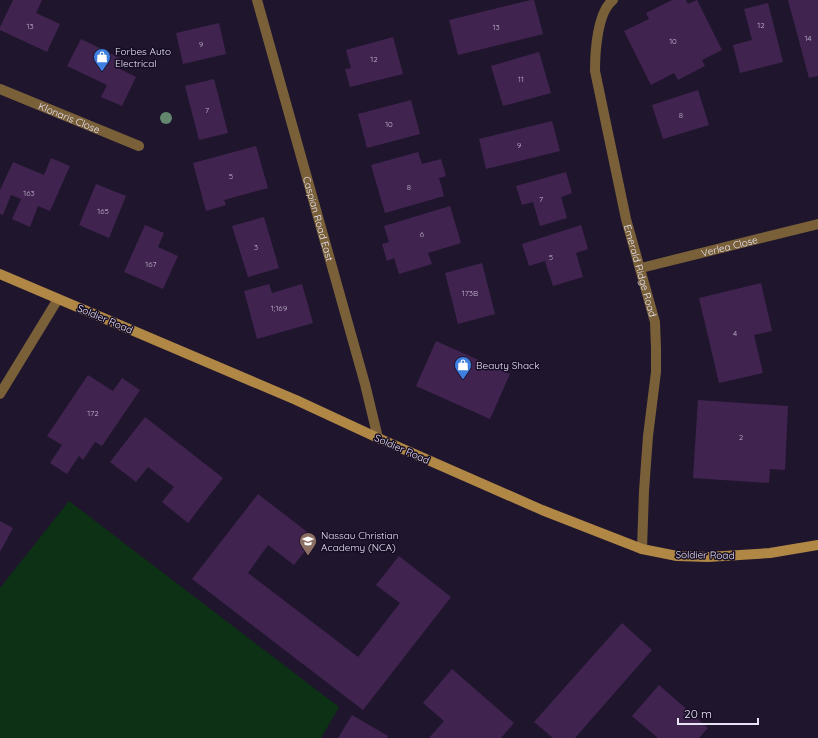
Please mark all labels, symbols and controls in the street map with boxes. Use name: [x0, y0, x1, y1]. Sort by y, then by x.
house number: 12: [757, 20, 765, 30]
house number: 13: [26, 21, 34, 31]
house number: 13: [492, 22, 500, 32]
house number: 14: [804, 33, 812, 43]
house number: 10: [669, 36, 677, 46]
house number: 9: [199, 39, 204, 49]
place label: Forbes Auto Electrical: [115, 45, 171, 70]
shop icon: Forbes Auto Electrical: [92, 47, 112, 72]
house number: 12: [370, 54, 378, 64]
house number: 11: [518, 74, 524, 84]
street label: Klonaris Close: [37, 99, 102, 136]
house number: 7: [205, 105, 209, 115]
house number: 8: [679, 110, 683, 120]
house number: 10: [385, 119, 393, 129]
house number: 9: [517, 140, 522, 150]
house number: 5: [229, 171, 233, 181]
street label: Caspian Road East: [300, 175, 337, 263]
house number: 8: [407, 182, 411, 192]
house number: 163: [23, 188, 35, 198]
house number: 7: [539, 194, 543, 204]
house number: 165: [97, 206, 109, 216]
street label: Emerald Ridge Road: [621, 223, 660, 318]
house number: 6: [420, 229, 425, 239]
street label: Verlea Close: [700, 233, 759, 259]
house number: 3: [254, 242, 258, 252]
house number: 5: [549, 252, 553, 262]
house number: 167: [145, 259, 157, 269]
house number: 173B: [462, 288, 478, 298]
street label: Soldier Road: [75, 301, 135, 337]
house number: 1;169: [271, 303, 288, 313]
house number: 4: [733, 328, 737, 338]
shop icon: Beauty Shack: [453, 355, 473, 380]
place label: Beauty Shack: [476, 359, 540, 372]
house number: 172: [87, 408, 99, 418]
street label: Soldier Road: [372, 431, 432, 467]
house number: 2: [739, 432, 744, 442]
place label: Nassau Christian Academy (NCA): [321, 529, 398, 554]
school or university icon: Nassau Christian Academy (NCA): [298, 531, 318, 556]
street label: Soldier Road: [675, 548, 735, 562]
scale bar: [678, 700, 758, 726]
text: 20 m: [684, 706, 712, 721]

